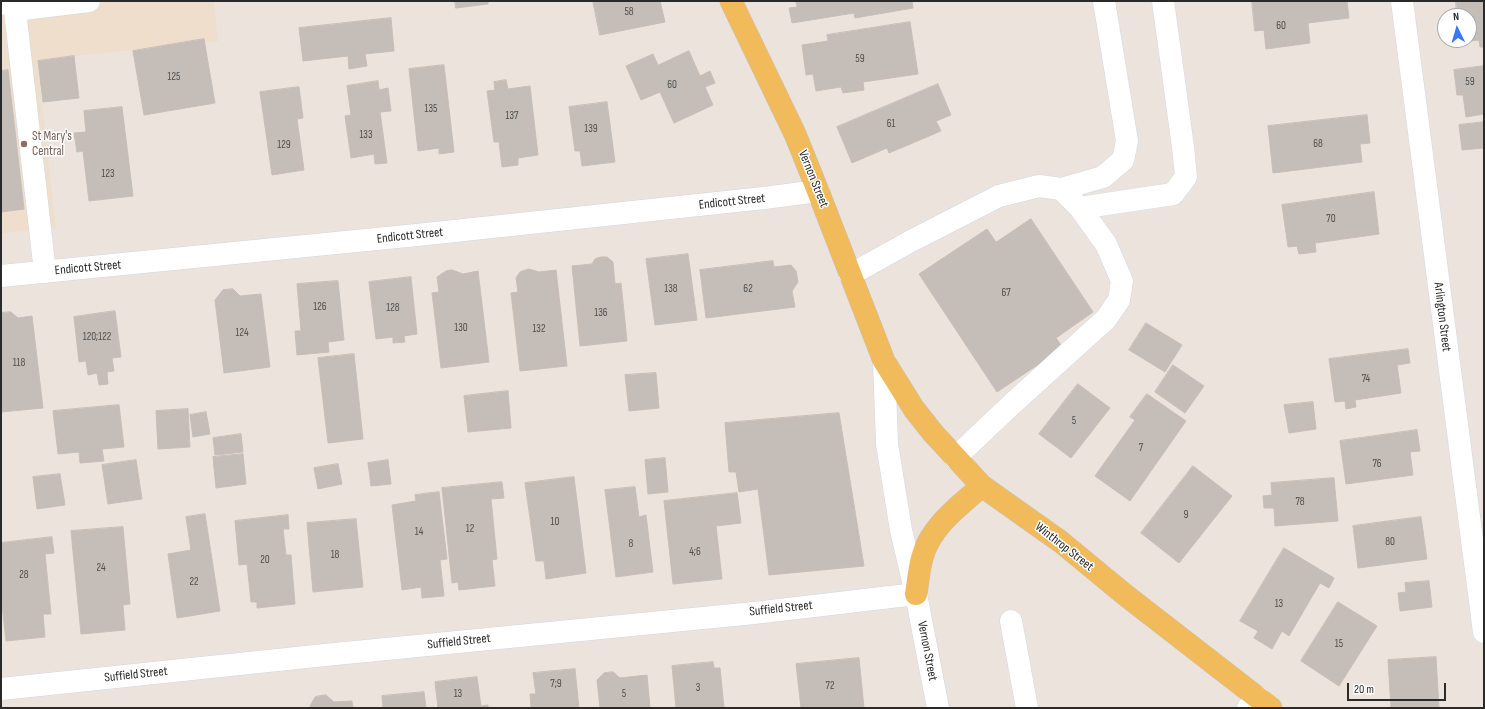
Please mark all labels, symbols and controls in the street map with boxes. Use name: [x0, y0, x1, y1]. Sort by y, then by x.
house number: 58: [624, 5, 634, 19]
north arrow: [1437, 8, 1477, 48]
text: N: [1453, 10, 1459, 23]
house number: 60: [1276, 19, 1286, 33]
house number: 59: [855, 52, 865, 66]
house number: 125: [168, 70, 180, 84]
house number: 59: [1465, 75, 1475, 89]
house number: 60: [667, 78, 677, 92]
house number: 135: [425, 102, 437, 116]
house number: 137: [506, 109, 518, 123]
house number: 61: [887, 117, 895, 131]
house number: 139: [584, 122, 598, 136]
house number: 133: [359, 128, 373, 142]
place label: St Mary's Central: [32, 129, 72, 160]
house number: 68: [1313, 137, 1323, 151]
house number: 129: [277, 138, 291, 152]
marker: St Mary's Central: [19, 139, 29, 149]
street label: Vernon Street: [794, 148, 832, 210]
house number: 123: [101, 167, 115, 181]
street label: Endicott Street: [698, 191, 766, 213]
house number: 70: [1326, 212, 1336, 226]
street label: Endicott Street: [376, 225, 444, 247]
street label: Endicott Street: [54, 257, 122, 279]
street label: Arlington Street: [1430, 281, 1454, 353]
house number: 138: [664, 282, 678, 296]
house number: 62: [743, 282, 753, 296]
house number: 67: [1001, 286, 1011, 300]
house number: 126: [313, 300, 327, 314]
house number: 128: [386, 301, 400, 315]
house number: 136: [594, 306, 608, 320]
house number: 130: [454, 321, 468, 335]
house number: 132: [532, 322, 546, 336]
house number: 124: [235, 326, 249, 340]
house number: 120;122: [83, 330, 111, 344]
house number: 118: [13, 356, 25, 370]
house number: 74: [1362, 372, 1370, 386]
house number: 5: [1072, 414, 1076, 428]
house number: 7: [1139, 441, 1143, 455]
house number: 76: [1372, 457, 1382, 471]
house number: 78: [1295, 495, 1305, 509]
house number: 9: [1184, 508, 1188, 522]
house number: 10: [551, 515, 559, 529]
street label: Winthrop Street: [1032, 519, 1096, 575]
house number: 12: [466, 522, 474, 536]
house number: 14: [415, 525, 423, 539]
house number: 80: [1385, 535, 1395, 549]
house number: 8: [629, 537, 633, 551]
house number: 4;6: [689, 545, 701, 559]
house number: 18: [331, 548, 339, 562]
house number: 20: [260, 553, 270, 567]
house number: 24: [96, 561, 106, 575]
house number: 28: [19, 568, 29, 582]
house number: 22: [189, 575, 199, 589]
house number: 13: [1275, 597, 1283, 611]
street label: Suffield Street: [749, 598, 813, 620]
street label: Vernon Street: [914, 620, 940, 682]
street label: Suffield Street: [427, 631, 491, 653]
house number: 15: [1335, 637, 1343, 651]
street label: Suffield Street: [104, 664, 168, 686]
scale bar: [1349, 675, 1448, 701]
house number: 7;9: [550, 677, 562, 691]
house number: 72: [826, 679, 834, 693]
house number: 3: [696, 681, 700, 695]
text: 20 m: [1354, 682, 1374, 697]
house number: 13: [454, 687, 462, 701]
house number: 5: [622, 687, 626, 701]

